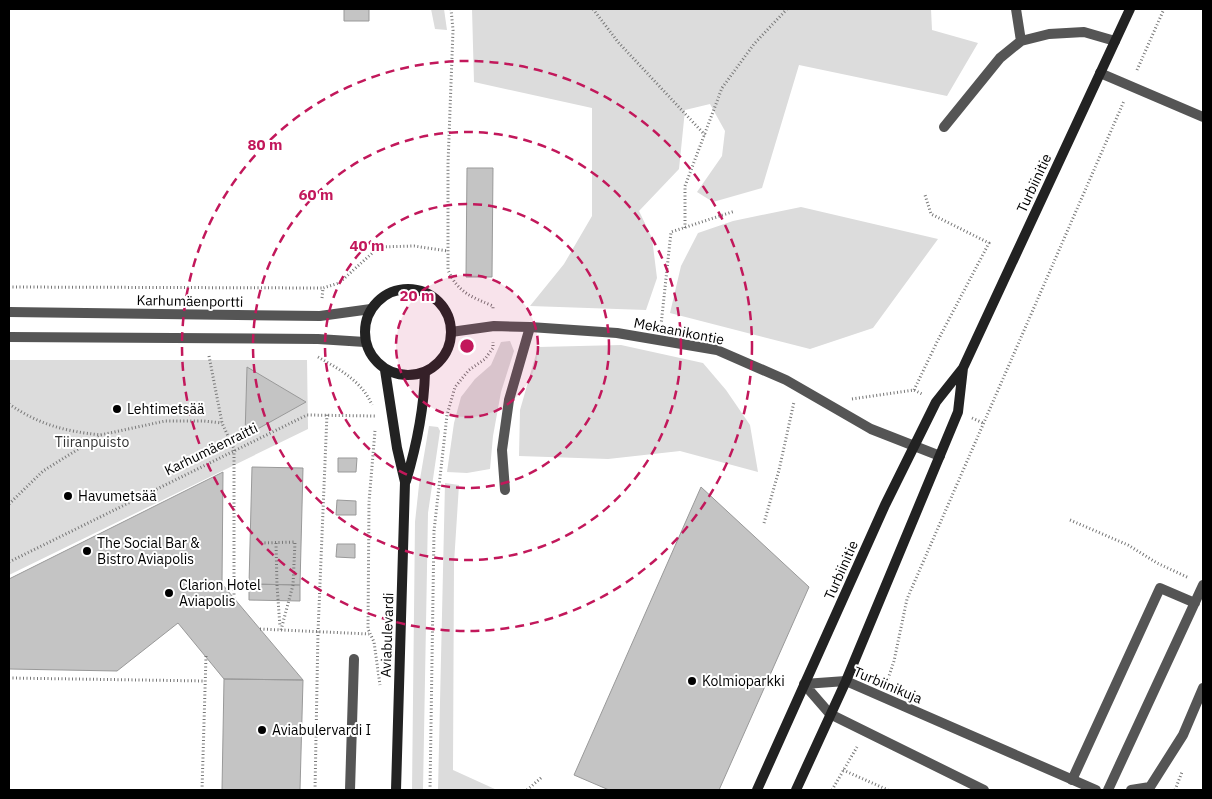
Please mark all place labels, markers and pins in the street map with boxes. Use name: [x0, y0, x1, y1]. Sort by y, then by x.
centre of rings: [458, 337, 476, 355]
place label: Lehtimetsää: [127, 400, 205, 418]
marker: Lehtimetsää: [111, 403, 123, 415]
place label: Havumetsää: [78, 487, 157, 505]
marker: Havumetsää: [62, 490, 74, 502]
place label: The Social Bar & Bistro Aviapolis: [97, 534, 200, 568]
marker: The Social Bar & Bistro Aviapolis: [81, 545, 93, 557]
place label: Clarion Hotel Aviapolis: [179, 576, 261, 610]
marker: Clarion Hotel Aviapolis: [163, 587, 175, 599]
place label: Kolmioparkki: [702, 672, 785, 690]
marker: Kolmioparkki: [686, 675, 698, 687]
place label: Aviabulervardi I: [272, 721, 371, 739]
marker: Aviabulervardi I: [256, 724, 268, 736]

